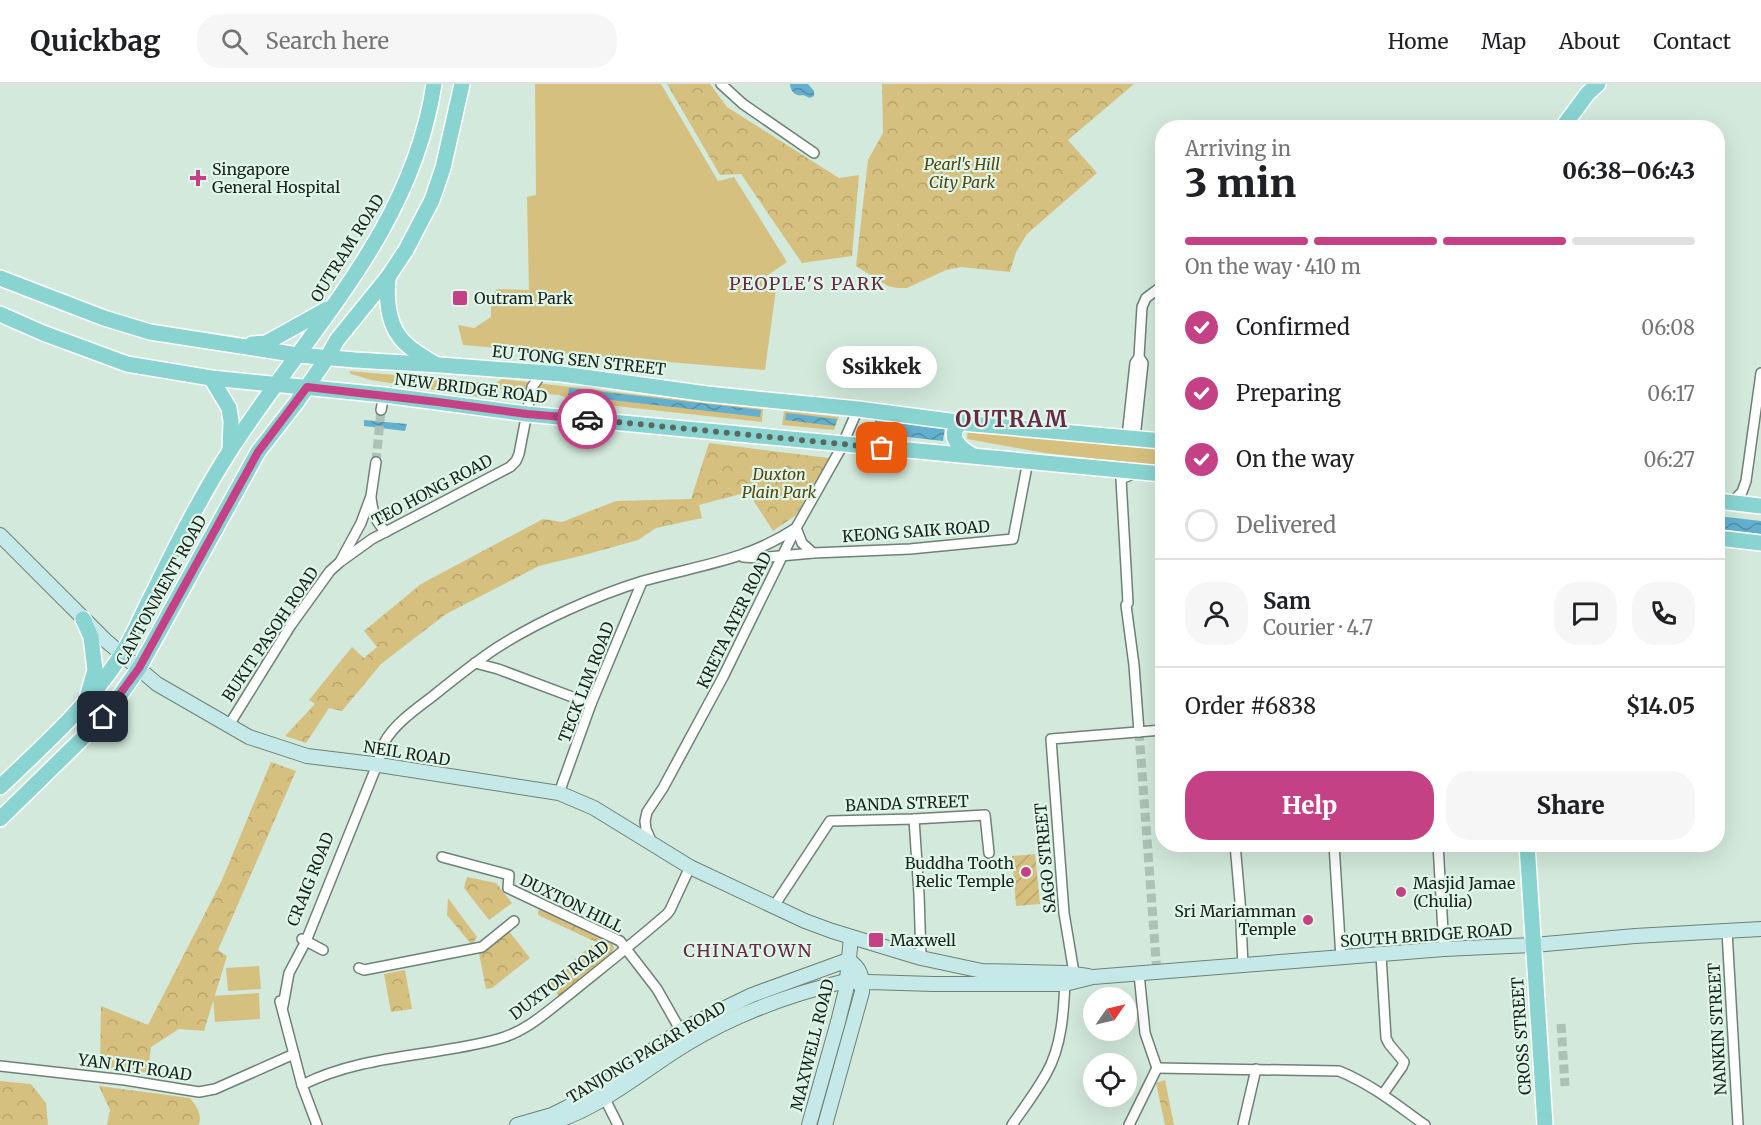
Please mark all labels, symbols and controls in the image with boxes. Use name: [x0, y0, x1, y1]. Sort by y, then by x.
search box: [197, 14, 617, 68]
text: Quickbag: [30, 23, 161, 59]
icon: search: [218, 25, 251, 58]
text: Search here: [266, 27, 389, 55]
text: Home: [1388, 28, 1448, 55]
text: Map: [1481, 28, 1526, 55]
text: About: [1559, 28, 1620, 55]
text: Contact: [1653, 28, 1731, 55]
text: Arriving in: [1185, 136, 1291, 161]
park label: Pearl's Hill City Park: [924, 154, 1000, 192]
text: 06:38–06:43: [1562, 157, 1695, 185]
place label: Singapore General Hospital: [212, 159, 340, 197]
text: 3 min: [1185, 159, 1296, 208]
marker: Singapore General Hospital: [189, 169, 207, 187]
street label: OUTRAM ROAD: [306, 190, 388, 306]
text: On the way · 410 m: [1185, 254, 1361, 279]
district label: PEOPLE'S PARK: [729, 272, 885, 295]
place label: Outram Park: [474, 288, 574, 308]
marker: Outram Park: [451, 289, 469, 307]
icon: check: [1185, 311, 1218, 344]
text: Confirmed: [1236, 313, 1350, 341]
text: 06:08: [1641, 315, 1695, 340]
street label: EU TONG SEN STREET: [491, 341, 667, 379]
callout: Ssikkek: [826, 346, 938, 388]
text: Ssikkek: [842, 354, 921, 379]
street label: NEW BRIDGE ROAD: [394, 369, 548, 407]
icon: check: [1185, 377, 1218, 410]
text: Preparing: [1236, 379, 1341, 407]
text: 06:17: [1647, 381, 1695, 406]
courier: [557, 389, 617, 449]
icon: car: [571, 403, 604, 436]
district label: OUTRAM: [955, 405, 1069, 433]
pin: [856, 422, 907, 473]
icon: bag: [865, 431, 898, 464]
icon: check: [1185, 443, 1218, 476]
text: On the way: [1236, 445, 1354, 473]
text: 06:27: [1643, 447, 1695, 472]
street label: TEO HONG ROAD: [368, 450, 496, 530]
park label: Duxton Plain Park: [742, 464, 817, 502]
street label: CANTONMENT ROAD: [111, 511, 211, 669]
text: Delivered: [1236, 511, 1336, 539]
street label: KEONG SAIK ROAD: [841, 516, 991, 546]
street label: KRETA AYER ROAD: [692, 548, 776, 692]
street label: BUKIT PASOH ROAD: [217, 563, 323, 705]
button: person: [1185, 582, 1248, 645]
button: chat: [1554, 582, 1617, 645]
button: phone: [1632, 582, 1695, 645]
text: Sam: [1263, 587, 1311, 615]
text: Courier · 4.7: [1263, 615, 1373, 640]
street label: TECK LIM ROAD: [554, 619, 618, 745]
pin: [77, 691, 128, 742]
text: Order #6838: [1185, 692, 1316, 720]
text: $14.05: [1626, 692, 1695, 720]
icon: home: [86, 700, 119, 733]
street label: NEIL ROAD: [362, 736, 452, 770]
button: Help: [1185, 771, 1434, 840]
button: Share: [1446, 771, 1695, 840]
street label: BANDA STREET: [845, 791, 969, 815]
street label: SAGO STREET: [1030, 802, 1060, 914]
street label: CRAIG ROAD: [282, 829, 338, 929]
place label: Buddha Tooth Relic Temple: [905, 853, 1014, 891]
marker: Buddha Tooth Relic Temple: [1019, 865, 1033, 879]
street label: DUXTON HILL: [517, 869, 627, 937]
place label: Masjid Jamae (Chulia): [1413, 873, 1515, 911]
marker: Masjid Jamae (Chulia): [1394, 885, 1408, 899]
place label: Sri Mariamman Temple: [1174, 901, 1296, 939]
marker: Sri Mariamman Temple: [1301, 913, 1315, 927]
street label: SOUTH BRIDGE ROAD: [1339, 919, 1513, 951]
place label: Maxwell: [890, 930, 956, 950]
marker: Maxwell: [867, 931, 885, 949]
street label: DUXTON ROAD: [505, 936, 613, 1024]
district label: CHINATOWN: [683, 939, 813, 962]
street label: NANKIN STREET: [1704, 962, 1730, 1096]
street label: CROSS STREET: [1507, 976, 1535, 1096]
street label: MAXWELL ROAD: [786, 977, 838, 1113]
north arrow: [1083, 987, 1137, 1041]
map controls: [1083, 987, 1137, 1107]
street label: TANJONG PAGAR ROAD: [563, 997, 729, 1107]
street label: YAN KIT ROAD: [76, 1049, 193, 1085]
button: locate: [1083, 1053, 1137, 1107]

